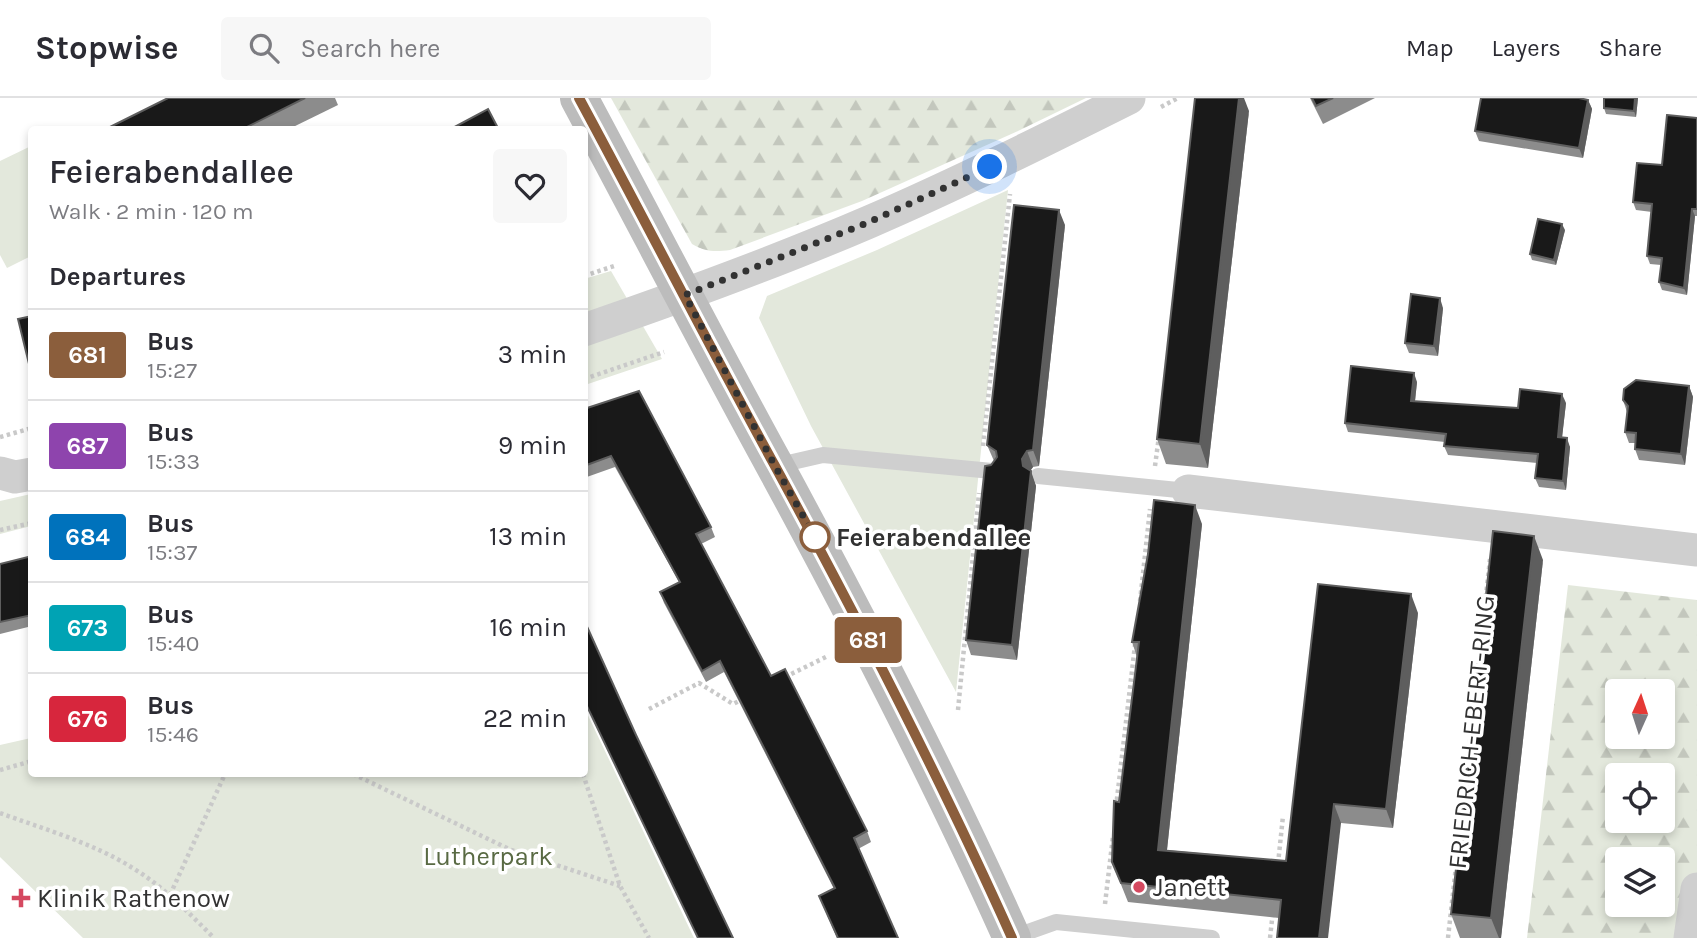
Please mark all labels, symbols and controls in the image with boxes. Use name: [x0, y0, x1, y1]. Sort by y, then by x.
search box: [221, 17, 711, 80]
text: Stopwise: [35, 29, 179, 67]
icon: search: [245, 29, 283, 67]
text: Search here: [301, 33, 440, 64]
text: Map: [1406, 34, 1454, 62]
text: Layers: [1492, 34, 1561, 62]
text: Share: [1599, 34, 1662, 62]
button: heart: [493, 149, 567, 223]
your location: [972, 149, 1007, 184]
text: Feierabendallee: [49, 153, 294, 191]
text: Walk · 2 min · 120 m: [49, 198, 254, 225]
text: Departures: [49, 261, 186, 292]
text: Bus: [147, 326, 194, 357]
text: 3 min: [498, 339, 567, 370]
text: 681: [68, 341, 107, 369]
text: 15:27: [147, 357, 197, 384]
text: Bus: [147, 417, 194, 448]
text: 9 min: [498, 430, 567, 461]
text: 687: [66, 432, 109, 460]
text: 15:33: [147, 448, 200, 475]
text: Bus: [147, 508, 194, 539]
text: 13 min: [489, 521, 567, 552]
marker: Feierabendallee: [800, 522, 830, 552]
place label: Feierabendallee: [836, 522, 1031, 553]
text: 684: [65, 523, 110, 551]
text: 15:37: [147, 539, 197, 566]
street label: FRIEDRICH-EBERT-RING: [1442, 594, 1501, 871]
text: Bus: [147, 599, 194, 630]
text: 16 min: [490, 612, 567, 643]
text: 673: [67, 614, 108, 642]
line badge: 681: [828, 617, 908, 663]
text: 681: [849, 626, 887, 654]
text: 15:40: [147, 630, 199, 657]
north arrow: [1605, 679, 1675, 749]
map controls: [1605, 679, 1675, 917]
text: Bus: [147, 690, 194, 721]
text: 22 min: [483, 703, 567, 734]
text: 676: [67, 705, 108, 733]
text: 15:46: [147, 721, 199, 748]
button: locate: [1605, 763, 1675, 833]
park label: Lutherpark: [423, 841, 553, 872]
button: layers: [1605, 847, 1675, 917]
place label: Janett: [1153, 872, 1227, 903]
marker: Janett: [1131, 879, 1147, 895]
place label: Klinik Rathenow: [37, 883, 230, 914]
marker: Klinik Rathenow: [11, 888, 31, 908]

